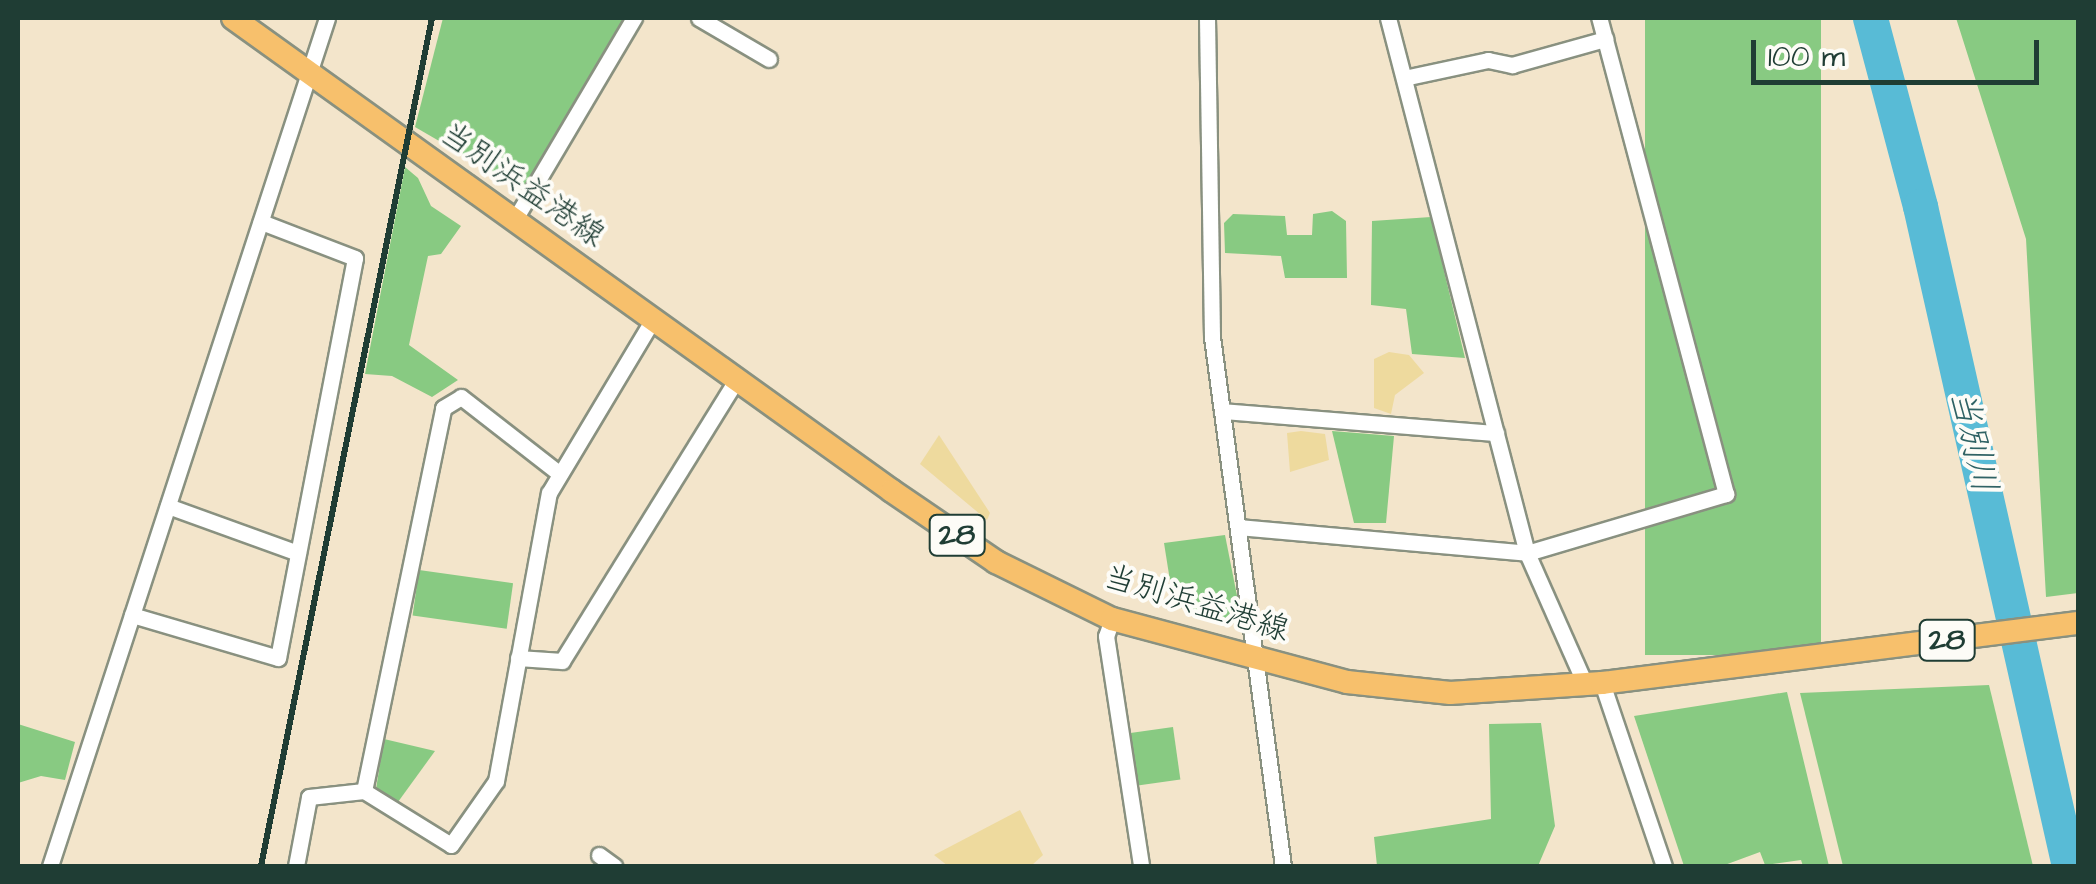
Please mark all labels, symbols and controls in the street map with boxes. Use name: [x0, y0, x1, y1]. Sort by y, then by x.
scale bar: [1756, 20, 2044, 82]
text: 100 m: [1768, 36, 1845, 78]
street label: 当別浜益港線: [432, 114, 612, 256]
water label: 当別川: [1941, 385, 2005, 497]
road number: 28: [927, 510, 987, 560]
street label: 当別浜益港線: [1099, 558, 1293, 650]
road number: 28: [1917, 615, 1977, 665]

